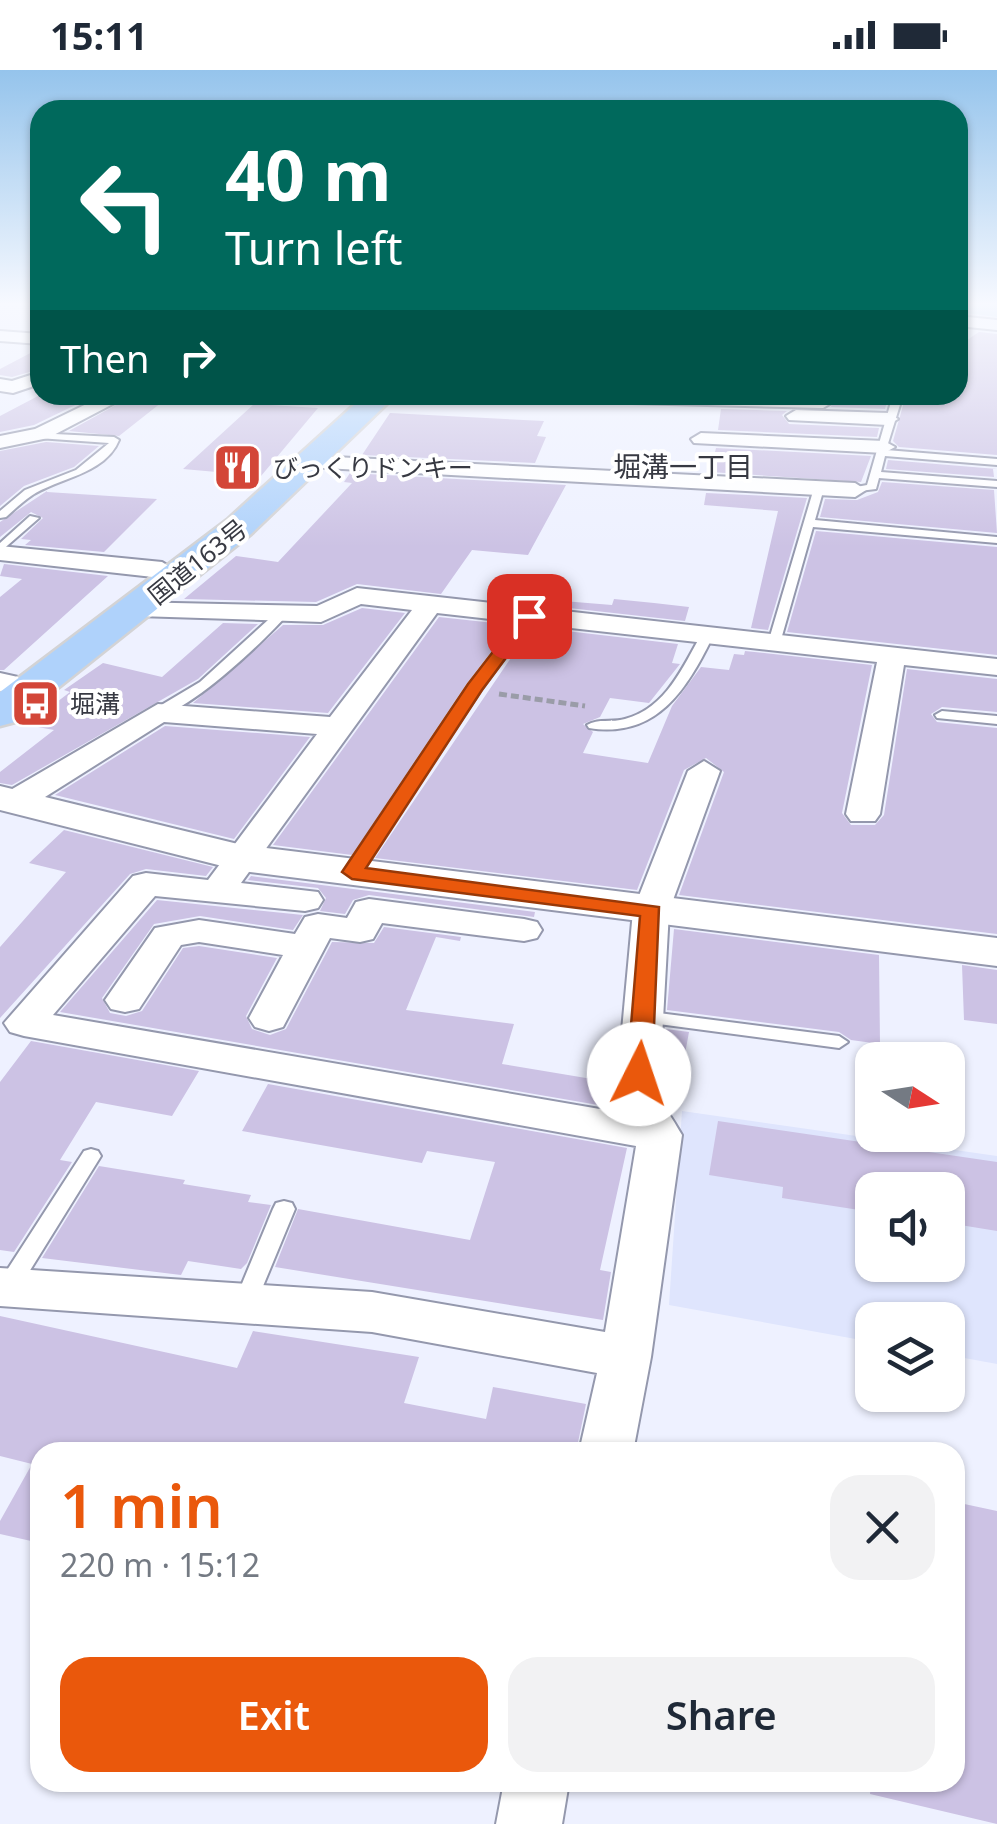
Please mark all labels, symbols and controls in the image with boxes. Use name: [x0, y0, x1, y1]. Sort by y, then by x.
text: 15:11: [50, 9, 148, 61]
text: 40 m: [225, 126, 392, 222]
icon: left: [60, 140, 190, 270]
text: Turn left: [225, 217, 402, 278]
icon: right: [170, 330, 225, 385]
text: Then: [60, 332, 150, 384]
restaurant icon: びっくりドンキー: [212, 441, 264, 493]
district label: 堀溝一丁目: [613, 447, 753, 485]
place label: びっくりドンキー: [273, 450, 473, 484]
street label: 国道163号: [140, 511, 254, 611]
pin: [487, 574, 572, 659]
icon: arrive: [502, 589, 557, 644]
bus stop icon: 堀溝: [9, 677, 61, 729]
place label: 堀溝: [70, 686, 120, 720]
position arrow: [587, 1022, 691, 1126]
north arrow: [855, 1042, 965, 1152]
map controls: [855, 1042, 965, 1412]
button: sound: [855, 1172, 965, 1282]
button: layers: [855, 1302, 965, 1412]
text: 1 min: [60, 1464, 223, 1546]
button: close: [830, 1475, 935, 1580]
text: 220 m · 15:12: [60, 1543, 260, 1586]
button: Exit: [60, 1657, 488, 1772]
button: Share: [508, 1657, 935, 1772]

